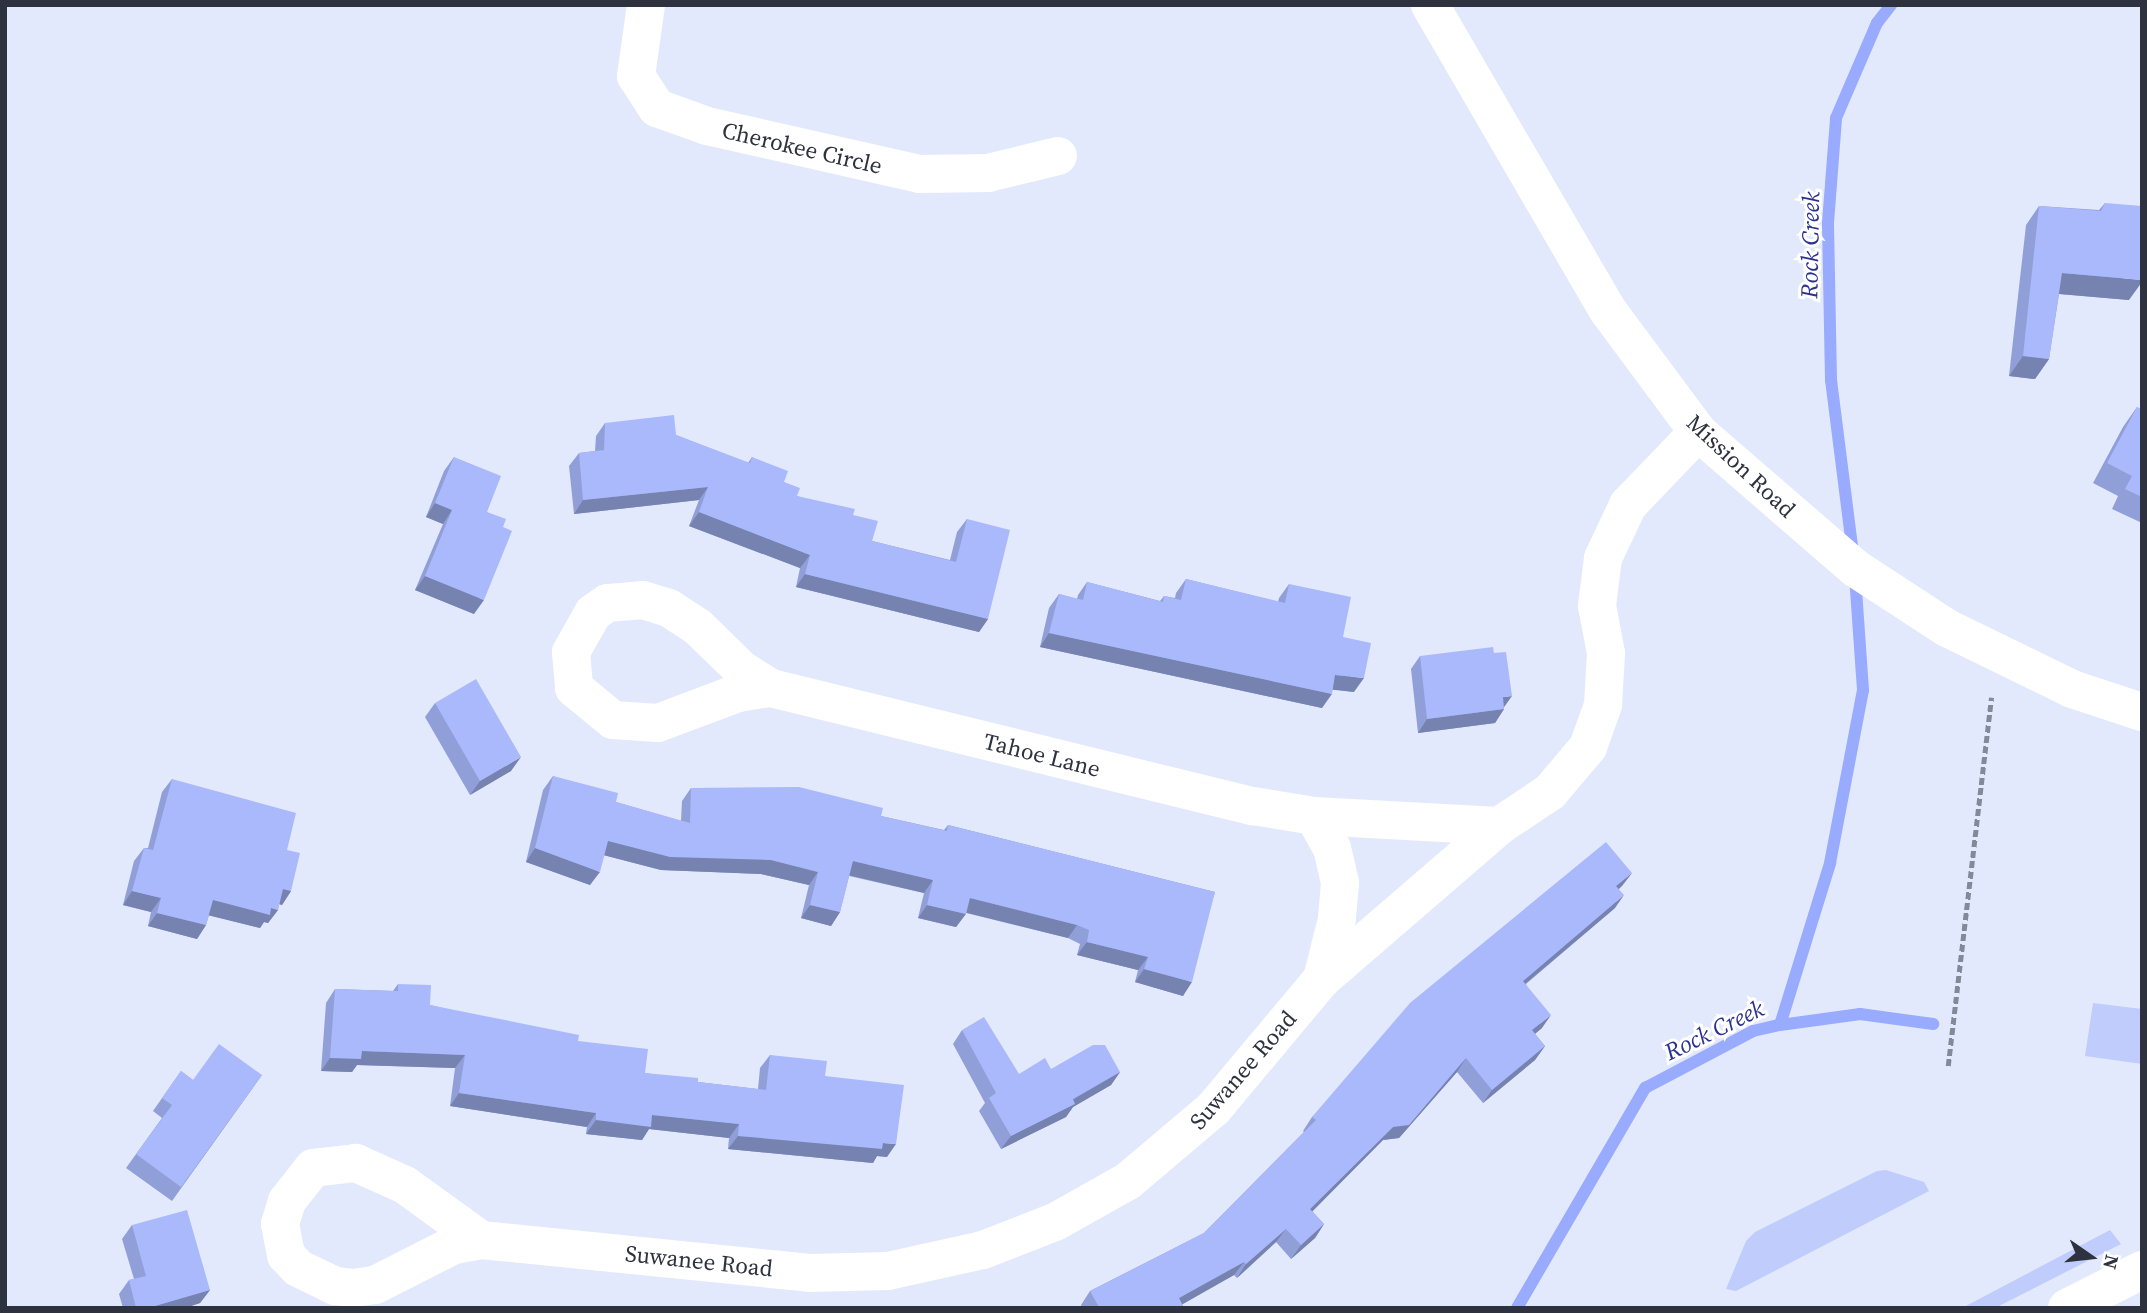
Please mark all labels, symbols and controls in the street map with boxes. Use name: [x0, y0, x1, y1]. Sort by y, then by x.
street label: Cherokee Circle: [719, 116, 885, 180]
water label: Rock Creek: [1795, 191, 1825, 299]
street label: Mission Road: [1681, 409, 1801, 523]
street label: Tahoe Lane: [981, 727, 1103, 783]
water label: Rock Creek: [1660, 994, 1768, 1066]
street label: Suwanee Road: [1184, 1005, 1302, 1135]
north arrow: [2056, 1222, 2126, 1292]
street label: Suwanee Road: [624, 1240, 774, 1282]
text: N: [2097, 1252, 2126, 1272]

